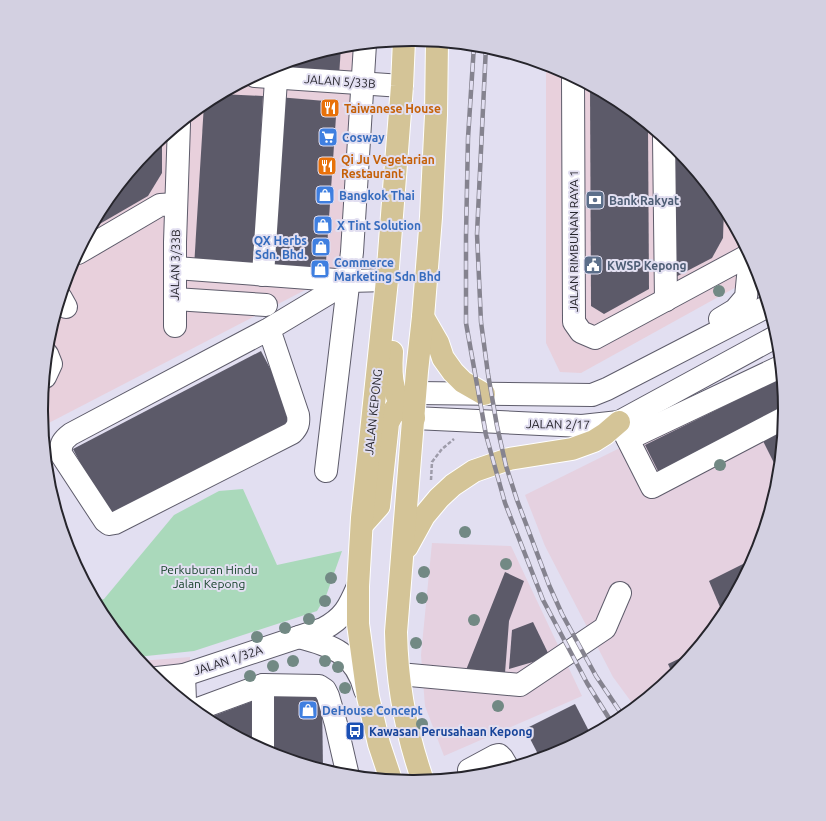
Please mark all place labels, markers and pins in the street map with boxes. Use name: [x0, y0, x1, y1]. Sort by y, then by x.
restaurant icon: Taiwanese House: [319, 97, 341, 119]
place label: Taiwanese House: [344, 102, 441, 115]
supermarket icon: Cosway: [317, 126, 339, 148]
place label: Cosway: [342, 131, 385, 144]
place label: Qi Ju Vegetarian Restaurant: [341, 153, 435, 180]
restaurant icon: Qi Ju Vegetarian Restaurant: [316, 155, 338, 177]
shop icon: Bangkok Thai: [314, 184, 336, 206]
place label: Bangkok Thai: [339, 189, 415, 202]
bank icon: Bank Rakyat: [584, 189, 606, 211]
place label: Bank Rakyat: [609, 194, 679, 207]
shop icon: X Tint Solution: [312, 214, 334, 236]
place label: X Tint Solution: [337, 219, 421, 232]
place label: QX Herbs Sdn. Bhd.: [254, 234, 307, 261]
shop icon: QX Herbs Sdn. Bhd.: [310, 236, 332, 258]
public building icon: KWSP Kepong: [582, 254, 604, 276]
place label: Commerce Marketing Sdn Bhd: [334, 256, 441, 283]
shop icon: Commerce Marketing Sdn Bhd: [309, 258, 331, 280]
place label: KWSP Kepong: [607, 259, 687, 272]
shop icon: DeHouse Concept: [297, 699, 319, 721]
place label: DeHouse Concept: [322, 704, 423, 717]
bus stop icon: Kawasan Perusahaan Kepong: [344, 720, 366, 742]
place label: Kawasan Perusahaan Kepong: [369, 725, 533, 738]

